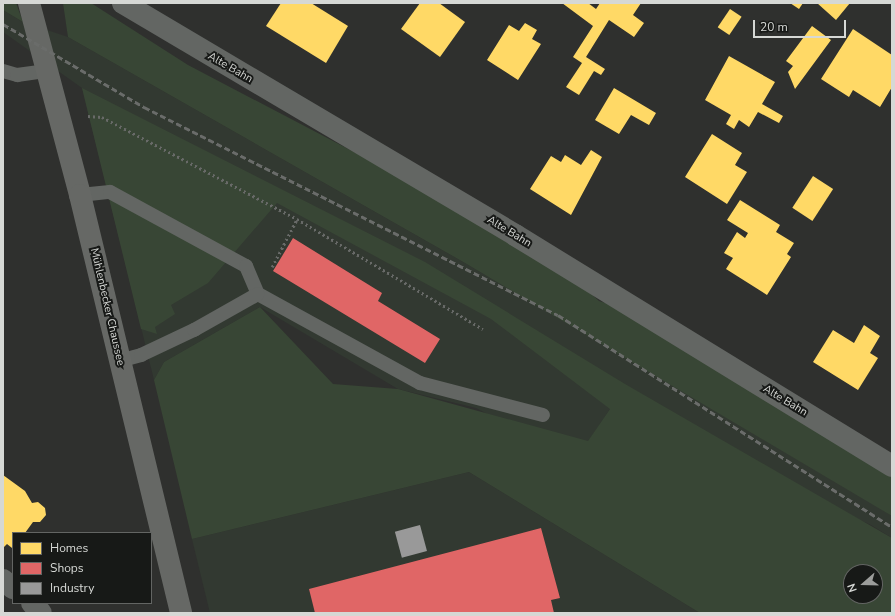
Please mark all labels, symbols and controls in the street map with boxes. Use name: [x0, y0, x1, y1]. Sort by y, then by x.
scale bar: [755, 12, 848, 38]
text: 20 m: [760, 19, 788, 35]
street label: Alte Bahn: [205, 50, 255, 86]
street label: Alte Bahn: [484, 214, 534, 250]
street label: Mühlenbecker Chaussee: [87, 247, 127, 367]
street label: Alte Bahn: [760, 383, 810, 419]
legend: [12, 532, 152, 604]
text: Homes: [50, 540, 88, 556]
text: Shops: [50, 560, 84, 576]
north arrow: [843, 564, 883, 604]
text: Industry: [50, 580, 94, 596]
text: N: [844, 582, 861, 594]

